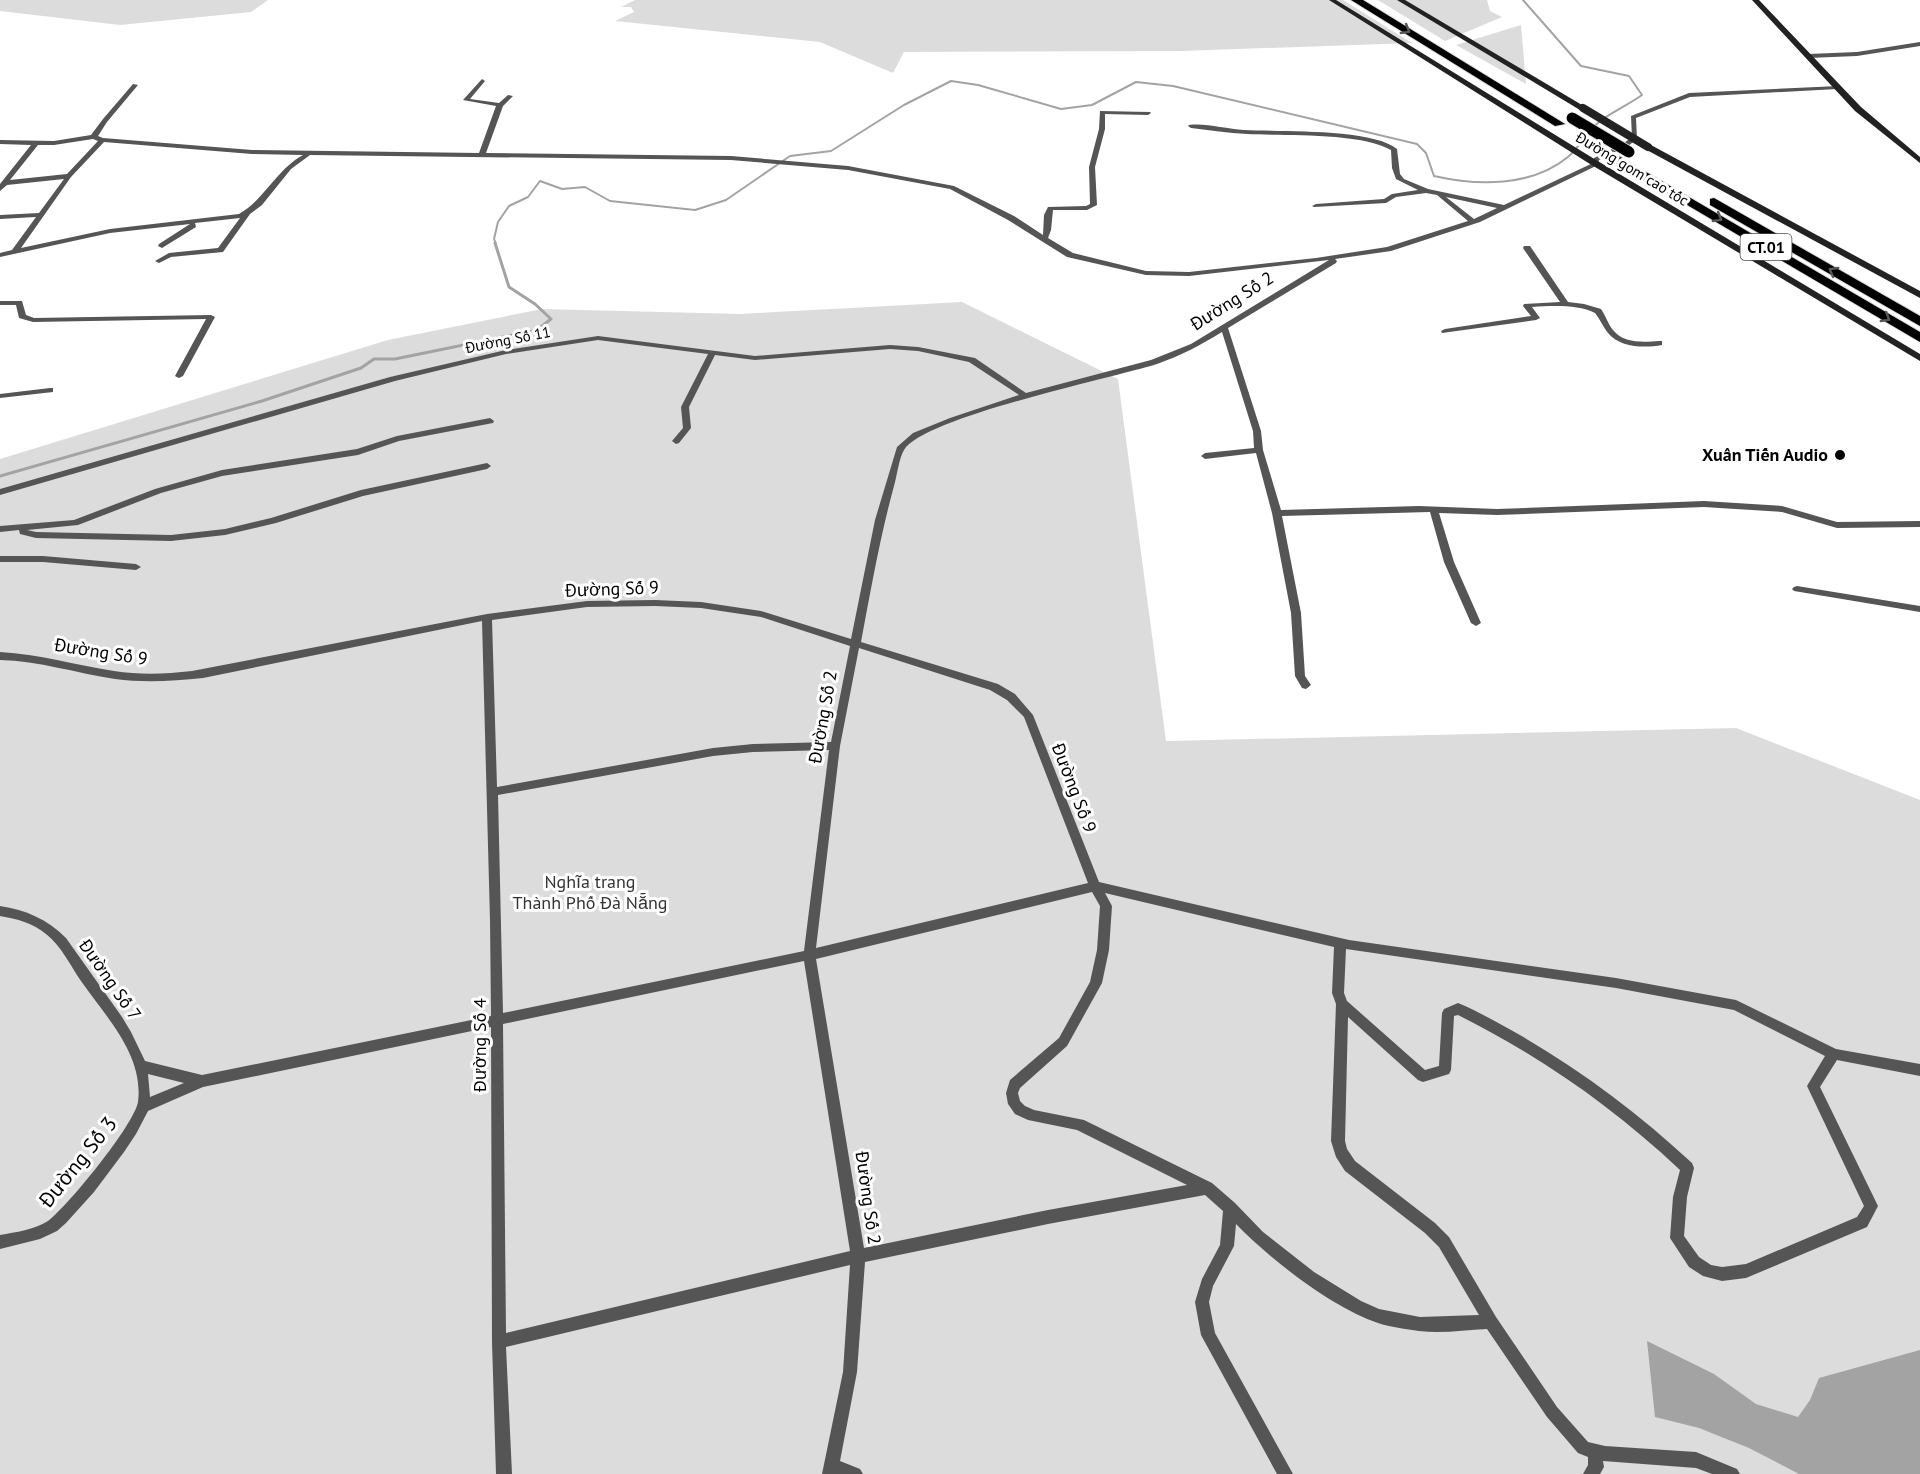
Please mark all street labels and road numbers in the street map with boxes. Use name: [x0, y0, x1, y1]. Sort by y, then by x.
street label: Đường gom cao tốc: [1572, 127, 1692, 210]
road number: CT.01: [1740, 234, 1792, 260]
street label: Đường Số 2: [1185, 266, 1278, 336]
street label: Đường Số 11: [463, 322, 552, 357]
street label: Đường Số 9: [564, 575, 659, 602]
street label: Đường Số 9: [52, 633, 149, 670]
street label: Đường Số 2: [803, 669, 842, 766]
street label: Đường Số 9: [1047, 739, 1102, 836]
street label: Đường Số 7: [74, 934, 147, 1025]
street label: Đường Số 4: [468, 998, 491, 1093]
street label: Đường Số 3: [32, 1111, 123, 1214]
street label: Đường Số 2: [850, 1149, 886, 1246]

